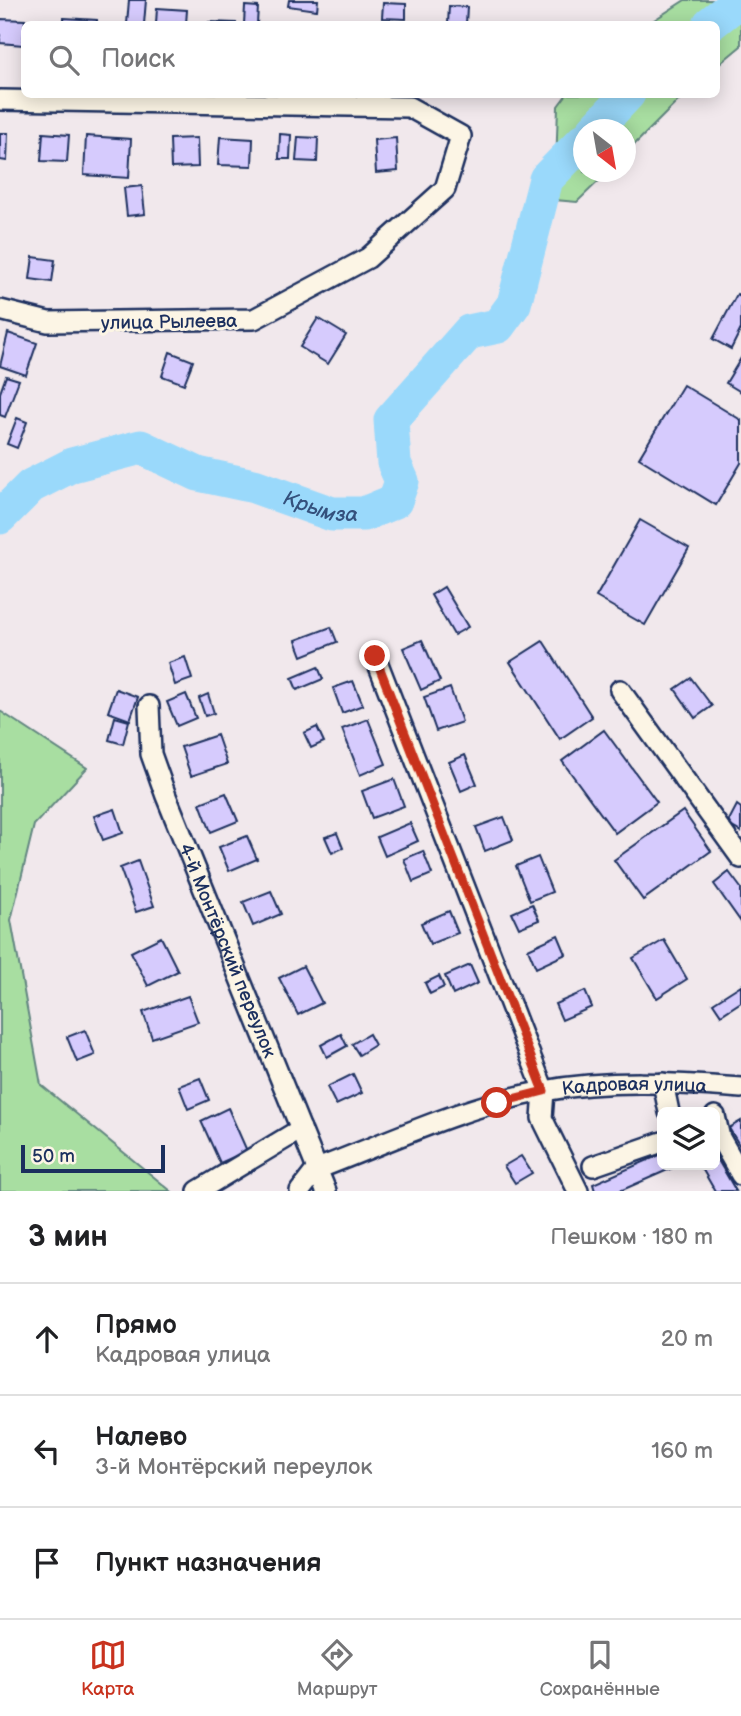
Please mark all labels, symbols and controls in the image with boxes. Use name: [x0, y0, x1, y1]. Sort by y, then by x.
search box: [21, 21, 720, 98]
icon: search: [45, 41, 83, 79]
text: Поиск: [101, 44, 175, 75]
north arrow: [573, 119, 636, 182]
street label: улица Рылеева: [101, 310, 237, 335]
water label: Крымза: [280, 486, 358, 527]
route end: [359, 640, 390, 671]
street label: 4-й Монтёрский переулок: [173, 840, 281, 1061]
street label: Кадровая улица: [561, 1073, 707, 1101]
route start: [481, 1087, 512, 1118]
map controls: [657, 1107, 720, 1170]
button: layers: [657, 1107, 720, 1170]
scale bar: [21, 1142, 164, 1174]
text: 50 m: [32, 1145, 75, 1168]
text: 3 мин: [28, 1219, 108, 1255]
text: Пешком · 180 m: [550, 1223, 713, 1251]
text: Прямо: [95, 1310, 177, 1341]
icon: ahead: [28, 1320, 66, 1358]
text: 20 m: [661, 1325, 713, 1353]
text: Кадровая улица: [95, 1341, 271, 1369]
text: Налево: [95, 1422, 187, 1453]
icon: left: [28, 1432, 66, 1470]
text: 160 m: [651, 1437, 713, 1465]
text: 3-й Монтёрский переулок: [95, 1453, 373, 1481]
icon: arrive: [28, 1544, 66, 1582]
text: Пункт назначения: [95, 1548, 321, 1579]
tab: Карта: [81, 1636, 135, 1701]
tab: Маршрут: [297, 1636, 378, 1701]
tab: Сохранённые: [540, 1636, 660, 1701]

